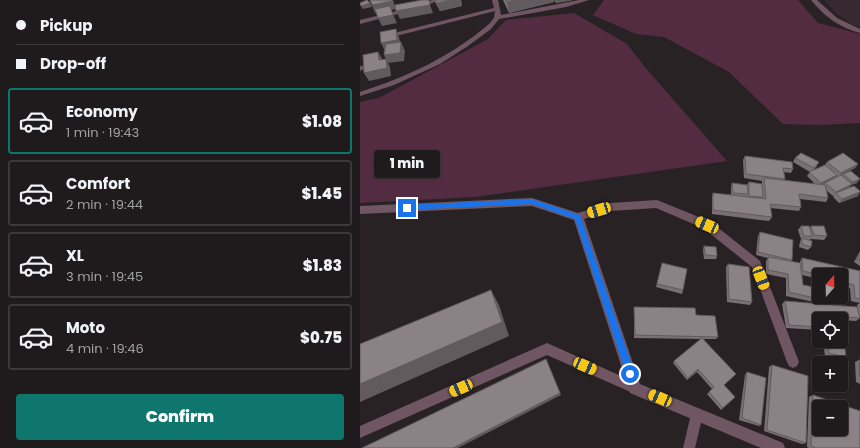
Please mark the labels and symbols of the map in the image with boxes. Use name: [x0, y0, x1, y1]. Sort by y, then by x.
callout: 1 min: [374, 150, 440, 178]
route end: [398, 199, 416, 217]
car: [586, 201, 612, 219]
car: [694, 215, 720, 235]
car: [751, 265, 771, 291]
north arrow: [812, 268, 848, 304]
car: [572, 356, 598, 376]
route start: [621, 365, 639, 383]
car: [448, 378, 474, 398]
car: [647, 388, 673, 408]

